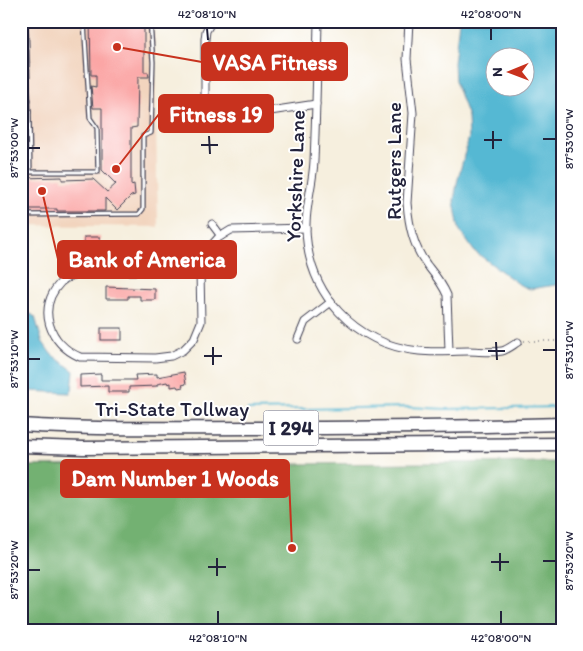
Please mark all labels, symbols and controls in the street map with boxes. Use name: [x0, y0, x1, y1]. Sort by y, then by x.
text: 42°08'10"N: [178, 7, 236, 21]
text: 42°08'00"N: [461, 7, 521, 21]
callout: VASA Fitness: [202, 43, 347, 80]
north arrow: [486, 48, 536, 98]
text: VASA Fitness: [213, 49, 338, 76]
text: N: [489, 67, 506, 77]
callout: Fitness 19: [159, 95, 273, 132]
text: Fitness 19: [169, 101, 263, 128]
street label: Rutgers Lane: [381, 102, 406, 220]
street label: Yorkshire Lane: [280, 109, 310, 243]
text: 87°53'00"W: [562, 109, 576, 169]
text: 87°53'00"W: [7, 118, 21, 178]
callout: Bank of America: [58, 241, 236, 278]
text: Bank of America: [69, 246, 226, 273]
text: 87°53'10"W: [562, 321, 576, 379]
text: 87°53'10"W: [7, 330, 21, 388]
street label: Tri-State Tollway: [95, 396, 249, 421]
road number: I 294: [264, 410, 318, 446]
callout: Dam Number 1 Woods: [61, 460, 289, 497]
text: Dam Number 1 Woods: [71, 465, 279, 492]
text: 87°53'20"W: [562, 531, 576, 591]
text: 87°53'20"W: [7, 540, 21, 600]
text: 42°08'10"N: [189, 631, 247, 645]
text: 42°08'00"N: [471, 631, 531, 645]

